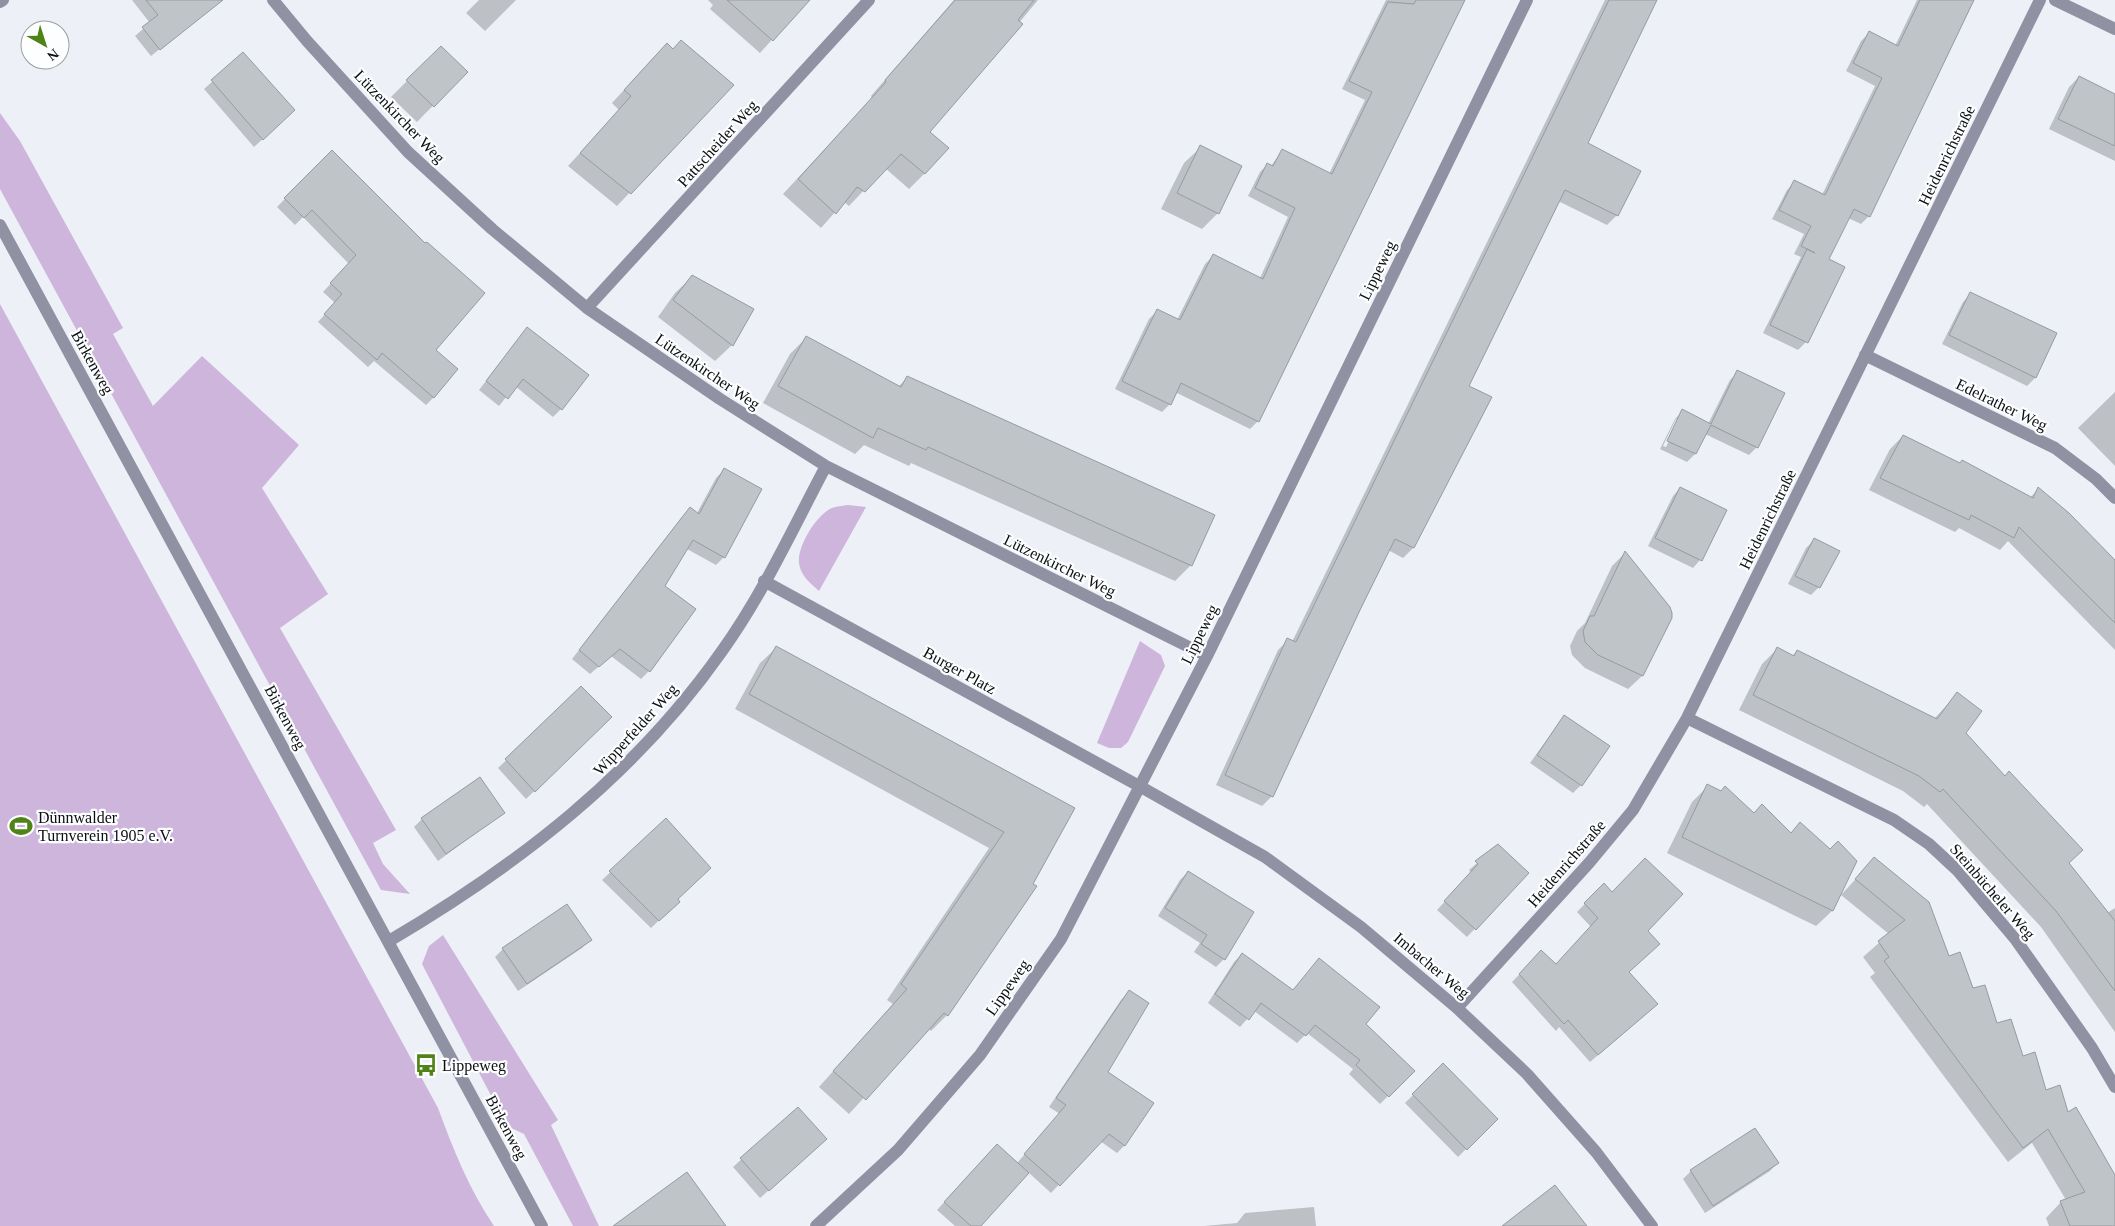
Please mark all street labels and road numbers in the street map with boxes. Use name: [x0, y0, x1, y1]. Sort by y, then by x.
street label: Lützenkircher Weg: [350, 66, 448, 167]
street label: Pattscheider Weg: [674, 96, 762, 191]
street label: Heidenrichstraße: [1915, 102, 1978, 208]
street label: Lippeweg: [1356, 238, 1400, 303]
street label: Birkenweg: [67, 327, 117, 398]
street label: Lützenkircher Weg: [652, 330, 763, 414]
street label: Edelrather Weg: [1953, 375, 2050, 435]
street label: Heidenrichstraße: [1736, 466, 1799, 572]
street label: Lützenkircher Weg: [1001, 531, 1118, 601]
street label: Lippeweg: [1178, 602, 1222, 667]
street label: Burger Platz: [920, 644, 999, 698]
street label: Wipperfelder Weg: [590, 680, 682, 779]
street label: Birkenweg: [261, 682, 310, 753]
street label: Heidenrichstraße: [1524, 817, 1609, 910]
street label: Steinbücheler Weg: [1946, 840, 2039, 943]
street label: Imbacher Weg: [1390, 929, 1473, 1003]
street label: Lippeweg: [982, 956, 1034, 1019]
street label: Birkenweg: [482, 1092, 531, 1163]

